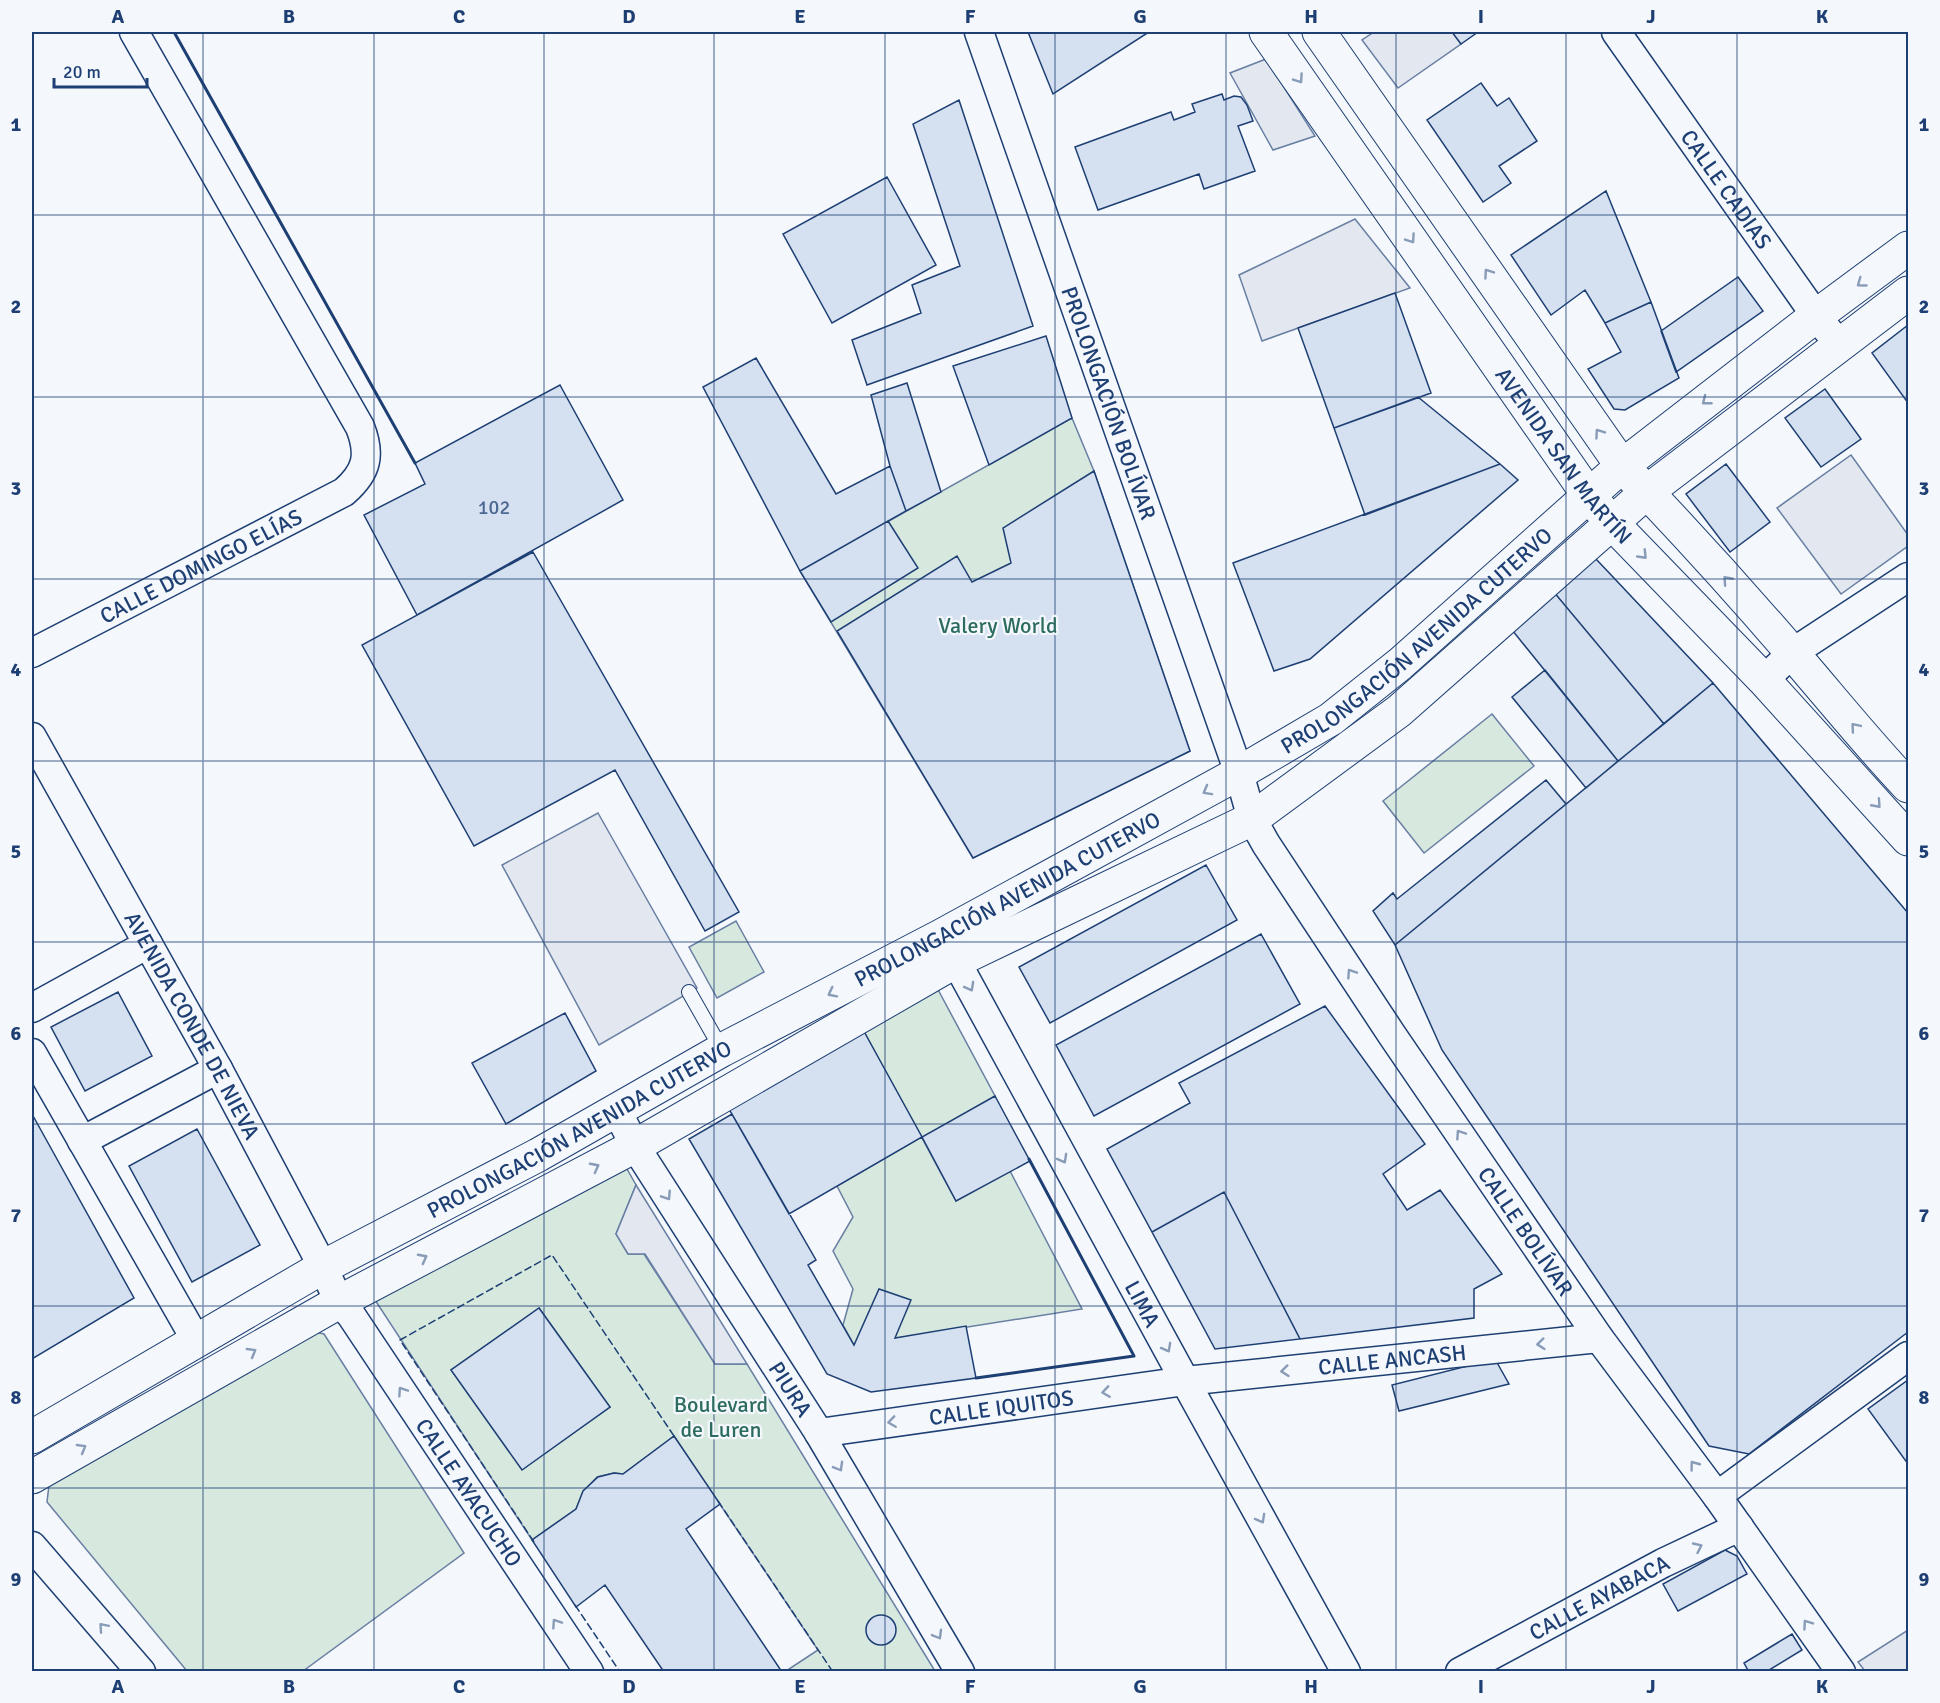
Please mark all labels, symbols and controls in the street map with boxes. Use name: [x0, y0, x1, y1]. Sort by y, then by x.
text: A: [112, 4, 125, 29]
text: B: [283, 4, 295, 29]
text: C: [453, 4, 465, 29]
text: D: [622, 4, 636, 29]
text: E: [794, 4, 806, 29]
text: F: [965, 4, 976, 29]
text: G: [1133, 4, 1147, 29]
text: H: [1304, 4, 1318, 29]
text: I: [1478, 4, 1484, 29]
text: J: [1646, 4, 1656, 29]
text: K: [1816, 4, 1829, 29]
scale bar: [54, 51, 147, 89]
text: 20 m: [63, 61, 101, 83]
one-way arrow: [1292, 73, 1303, 84]
text: 1: [11, 112, 22, 137]
text: 1: [1919, 112, 1930, 137]
street label: CALLE CADIAS: [1675, 124, 1778, 254]
one-way arrow: [1404, 233, 1415, 244]
one-way arrow: [1484, 269, 1495, 280]
one-way arrow: [1857, 275, 1868, 286]
street label: PROLONGACIÓN BOLÍVAR: [1056, 283, 1162, 523]
text: 2: [11, 294, 21, 319]
text: 2: [1919, 294, 1929, 319]
street label: AVENIDA SAN MARTÍN: [1490, 362, 1638, 549]
one-way arrow: [1702, 393, 1713, 404]
one-way arrow: [1595, 429, 1606, 440]
text: 3: [11, 476, 21, 501]
text: 3: [1919, 476, 1929, 501]
house number: 102: [478, 495, 510, 520]
street label: CALLE DOMINGO ELÍAS: [95, 503, 307, 629]
street label: PROLONGACIÓN AVENIDA CUTERVO: [1276, 521, 1558, 759]
one-way arrow: [1636, 548, 1647, 558]
one-way arrow: [1723, 576, 1734, 587]
park label: Valery World: [938, 612, 1058, 639]
text: 4: [11, 657, 22, 682]
text: 4: [1919, 657, 1930, 682]
one-way arrow: [1851, 723, 1862, 734]
one-way arrow: [1202, 784, 1213, 795]
one-way arrow: [1870, 797, 1881, 808]
street label: PROLONGACIÓN AVENIDA CUTERVO: [850, 805, 1165, 992]
text: 5: [11, 839, 21, 864]
text: 5: [1919, 839, 1929, 864]
street label: AVENIDA CONDE DE NIEVA: [119, 907, 266, 1144]
one-way arrow: [1347, 968, 1358, 979]
one-way arrow: [963, 981, 974, 992]
one-way arrow: [827, 986, 838, 997]
text: 6: [11, 1021, 22, 1046]
text: 6: [1919, 1021, 1930, 1046]
street label: PROLONGACIÓN AVENIDA CUTERVO: [422, 1034, 736, 1224]
one-way arrow: [1456, 1130, 1467, 1141]
one-way arrow: [1056, 1152, 1067, 1163]
street label: CALLE BOLÍVAR: [1472, 1161, 1579, 1301]
one-way arrow: [589, 1163, 599, 1174]
one-way arrow: [660, 1189, 671, 1200]
text: 7: [11, 1203, 22, 1228]
text: 7: [1919, 1203, 1930, 1228]
one-way arrow: [416, 1254, 427, 1265]
street label: LIMA: [1119, 1276, 1167, 1332]
one-way arrow: [1537, 1337, 1546, 1350]
street label: CALLE ANCASH: [1317, 1338, 1468, 1381]
one-way arrow: [1160, 1342, 1171, 1353]
one-way arrow: [246, 1348, 256, 1359]
street label: PIURA: [763, 1356, 819, 1422]
one-way arrow: [1280, 1364, 1289, 1377]
street label: CALLE IQUITOS: [927, 1384, 1075, 1431]
text: 8: [11, 1385, 22, 1410]
text: 8: [1919, 1385, 1930, 1410]
one-way arrow: [398, 1386, 409, 1397]
one-way arrow: [1102, 1386, 1111, 1398]
park label: Boulevard de Luren: [674, 1391, 768, 1443]
street label: CALLE AYACUCHO: [410, 1413, 528, 1572]
one-way arrow: [888, 1416, 897, 1428]
one-way arrow: [76, 1444, 86, 1456]
one-way arrow: [832, 1460, 844, 1471]
one-way arrow: [1690, 1460, 1701, 1471]
one-way arrow: [1254, 1513, 1265, 1523]
one-way arrow: [1691, 1542, 1702, 1554]
street label: CALLE AYABACA: [1524, 1548, 1675, 1646]
text: 9: [11, 1567, 22, 1592]
text: 9: [1919, 1567, 1930, 1592]
one-way arrow: [552, 1619, 564, 1629]
one-way arrow: [1803, 1619, 1814, 1630]
one-way arrow: [99, 1623, 110, 1634]
one-way arrow: [931, 1629, 943, 1639]
text: A: [112, 1674, 125, 1699]
text: B: [283, 1674, 295, 1699]
text: C: [453, 1674, 465, 1699]
text: D: [622, 1674, 636, 1699]
text: E: [794, 1674, 806, 1699]
text: F: [965, 1674, 976, 1699]
text: G: [1133, 1674, 1147, 1699]
text: H: [1304, 1674, 1318, 1699]
text: I: [1478, 1674, 1484, 1699]
text: J: [1646, 1674, 1656, 1699]
text: K: [1816, 1674, 1829, 1699]

